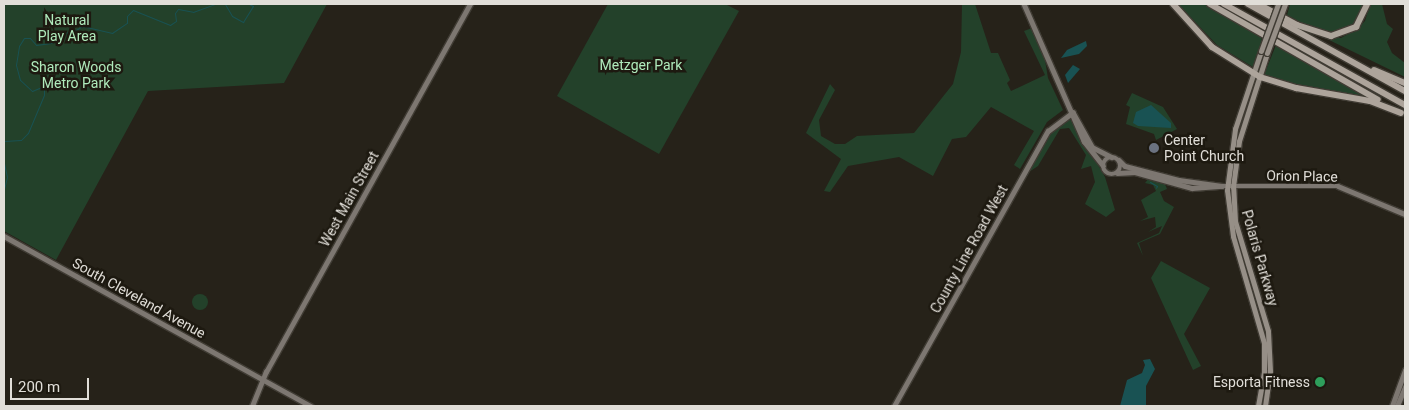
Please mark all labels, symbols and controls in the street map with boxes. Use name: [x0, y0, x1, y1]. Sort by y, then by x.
park label: Natural Play Area: [38, 12, 96, 44]
park label: Metzger Park: [600, 57, 682, 73]
park label: Sharon Woods Metro Park: [31, 59, 121, 92]
place label: Center Point Church: [1164, 132, 1244, 164]
marker: Center Point Church: [1148, 142, 1160, 154]
street label: West Main Street: [316, 148, 382, 250]
street label: Orion Place: [1266, 167, 1338, 185]
street label: County Line Road West: [927, 182, 1011, 316]
street label: Polaris Parkway: [1238, 208, 1282, 308]
street label: South Cleveland Avenue: [69, 254, 209, 342]
scale bar: [12, 368, 91, 400]
place label: Esporta Fitness: [1213, 374, 1310, 390]
marker: Esporta Fitness: [1314, 376, 1326, 388]
text: 200 m: [18, 378, 60, 396]

